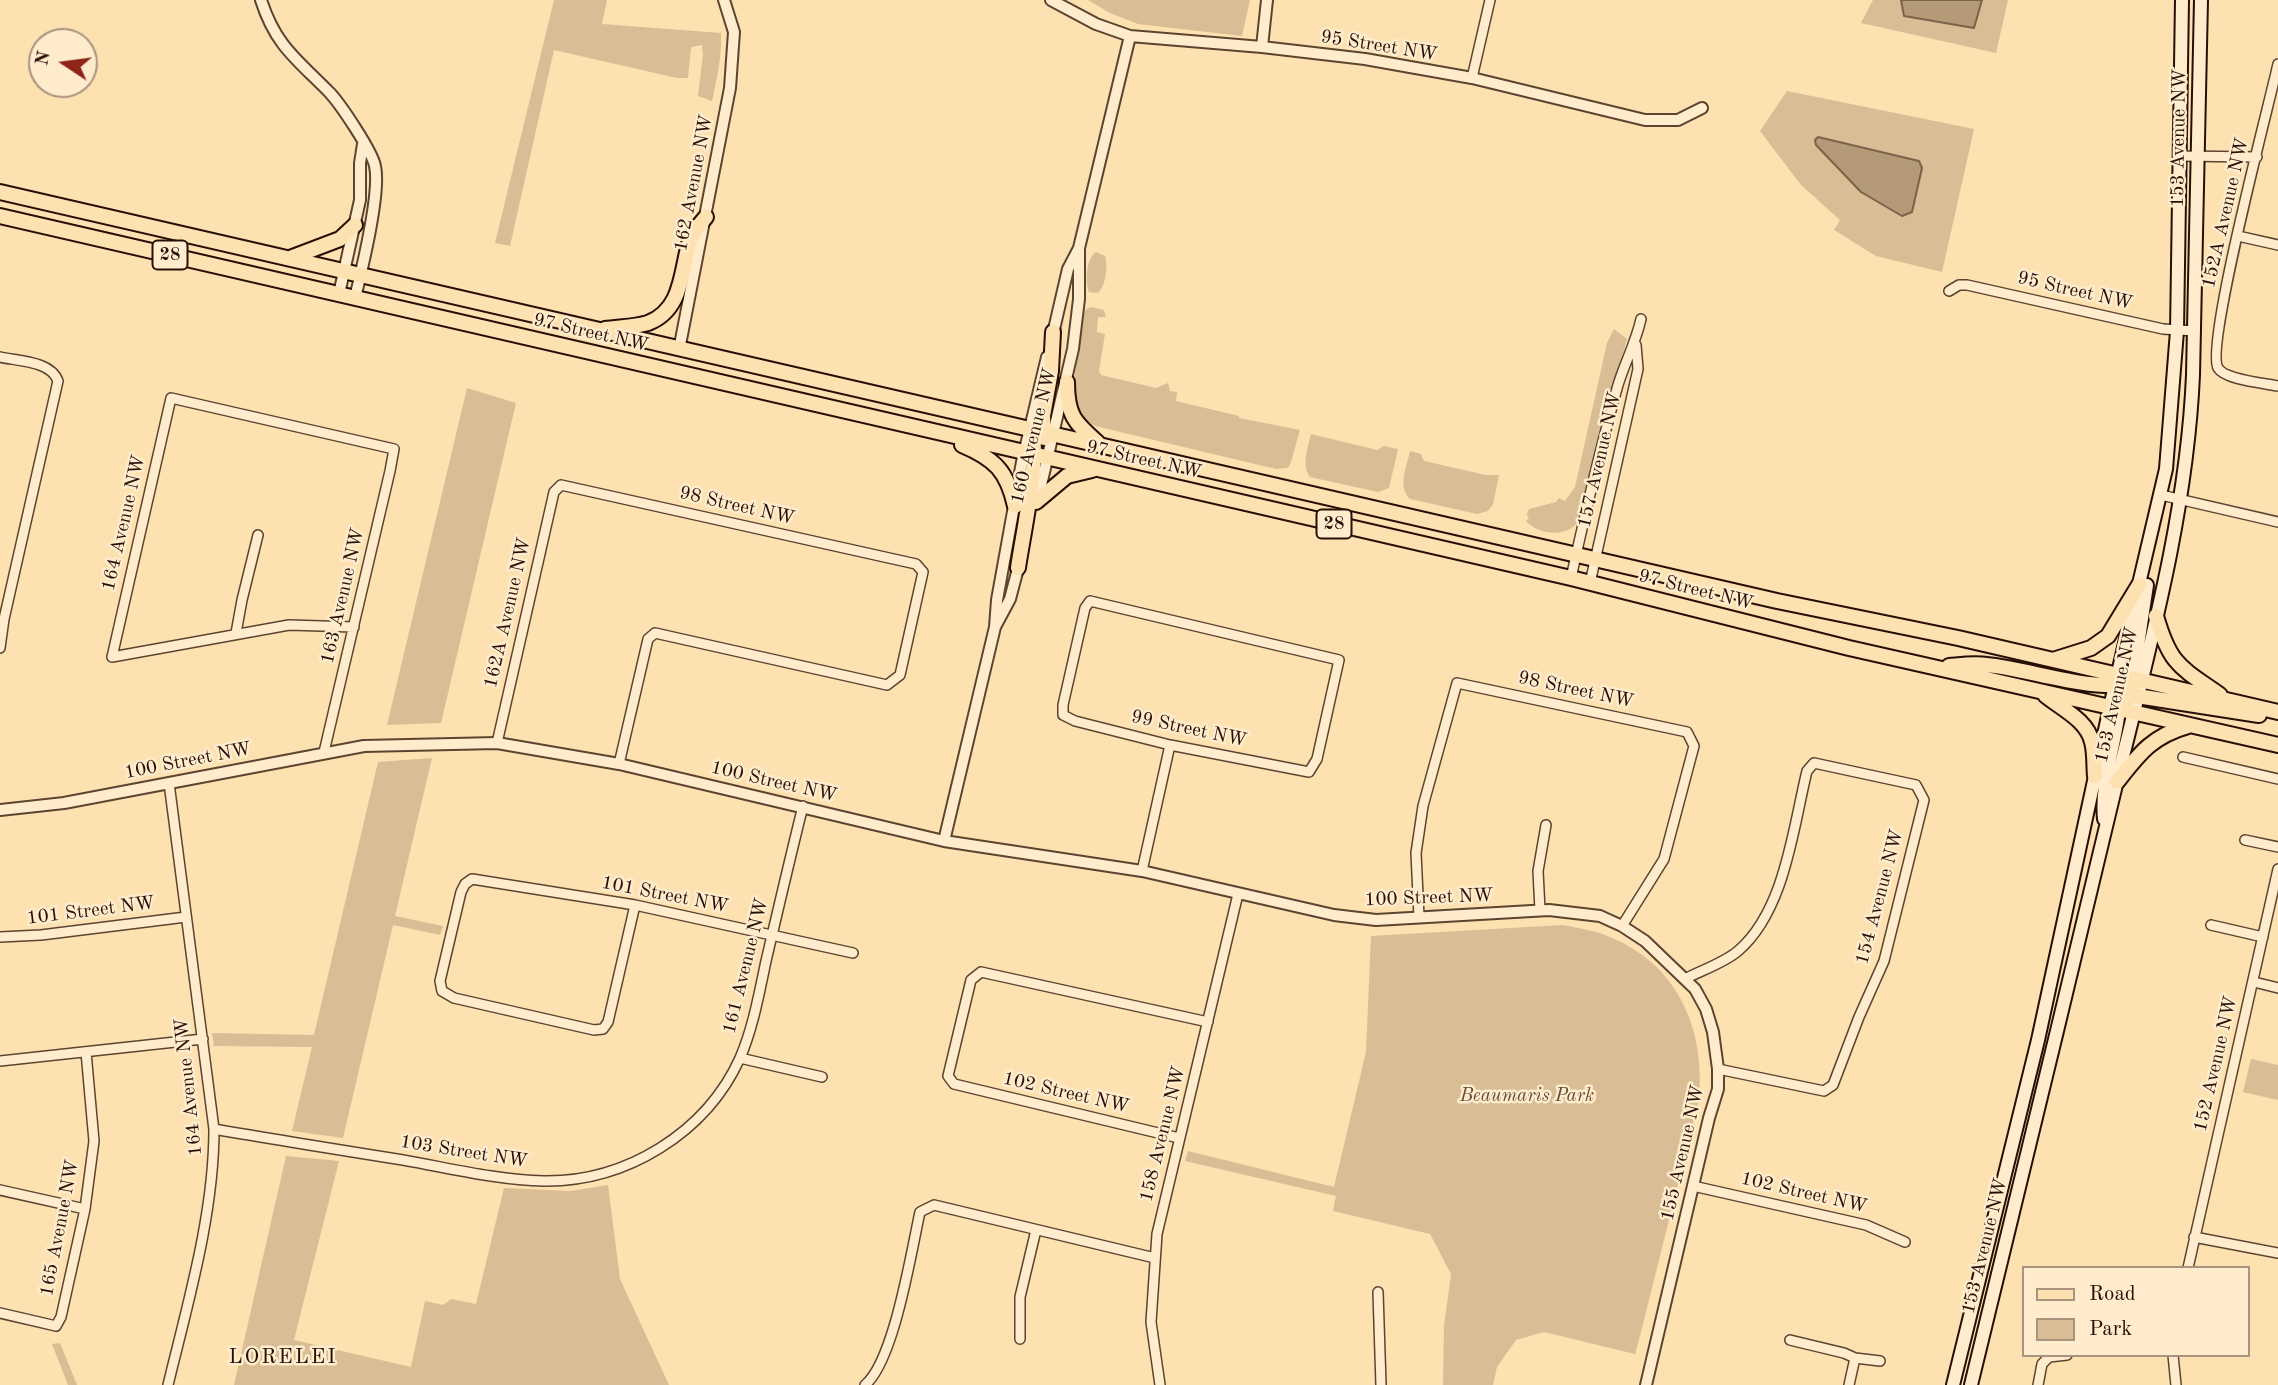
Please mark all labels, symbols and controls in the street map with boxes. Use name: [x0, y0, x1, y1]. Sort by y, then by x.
street label: 95 Street NW: [1319, 26, 1439, 66]
north arrow: [28, 28, 98, 98]
text: N: [33, 49, 55, 68]
street label: 153 Avenue NW: [2166, 68, 2192, 208]
street label: 162 Avenue NW: [670, 113, 718, 253]
street label: 152A Avenue NW: [2198, 136, 2254, 290]
road number: 28: [152, 241, 188, 270]
street label: 95 Street NW: [2015, 267, 2135, 315]
street label: 97 Street NW: [531, 309, 651, 357]
street label: 160 Avenue NW: [1006, 366, 1062, 506]
street label: 157 Avenue NW: [1573, 390, 1627, 530]
street label: 97 Street NW: [1084, 436, 1204, 484]
street label: 164 Avenue NW: [97, 453, 151, 593]
street label: 98 Street NW: [677, 482, 797, 530]
road number: 28: [1316, 510, 1352, 538]
street label: 163 Avenue NW: [316, 526, 370, 666]
street label: 162A Avenue NW: [480, 536, 536, 690]
street label: 97 Street NW: [1636, 565, 1756, 615]
street label: 153 Avenue NW: [2090, 625, 2144, 765]
street label: 98 Street NW: [1516, 667, 1636, 713]
street label: 99 Street NW: [1129, 706, 1249, 752]
street label: 100 Street NW: [123, 738, 253, 784]
street label: 100 Street NW: [709, 756, 839, 808]
street label: 154 Avenue NW: [1851, 827, 1909, 967]
street label: 101 Street NW: [600, 872, 730, 918]
street label: 100 Street NW: [1364, 884, 1494, 912]
street label: 101 Street NW: [26, 892, 156, 930]
street label: 161 Avenue NW: [718, 896, 774, 1036]
street label: 152 Avenue NW: [2189, 994, 2243, 1134]
street label: 164 Avenue NW: [170, 1017, 208, 1157]
street label: 158 Avenue NW: [1135, 1064, 1191, 1204]
street label: 102 Street NW: [1001, 1067, 1131, 1119]
street label: 155 Avenue NW: [1656, 1083, 1710, 1223]
park label: Beaumaris Park: [1460, 1085, 1594, 1107]
street label: 103 Street NW: [399, 1131, 529, 1173]
street label: 165 Avenue NW: [36, 1158, 84, 1298]
street label: 102 Street NW: [1739, 1167, 1869, 1219]
street label: 153 Avenue NW: [1957, 1176, 2013, 1316]
legend: [2022, 1266, 2250, 1357]
text: Road: [2089, 1284, 2136, 1305]
text: Park: [2089, 1319, 2132, 1340]
district label: LORELEI: [229, 1344, 337, 1370]

